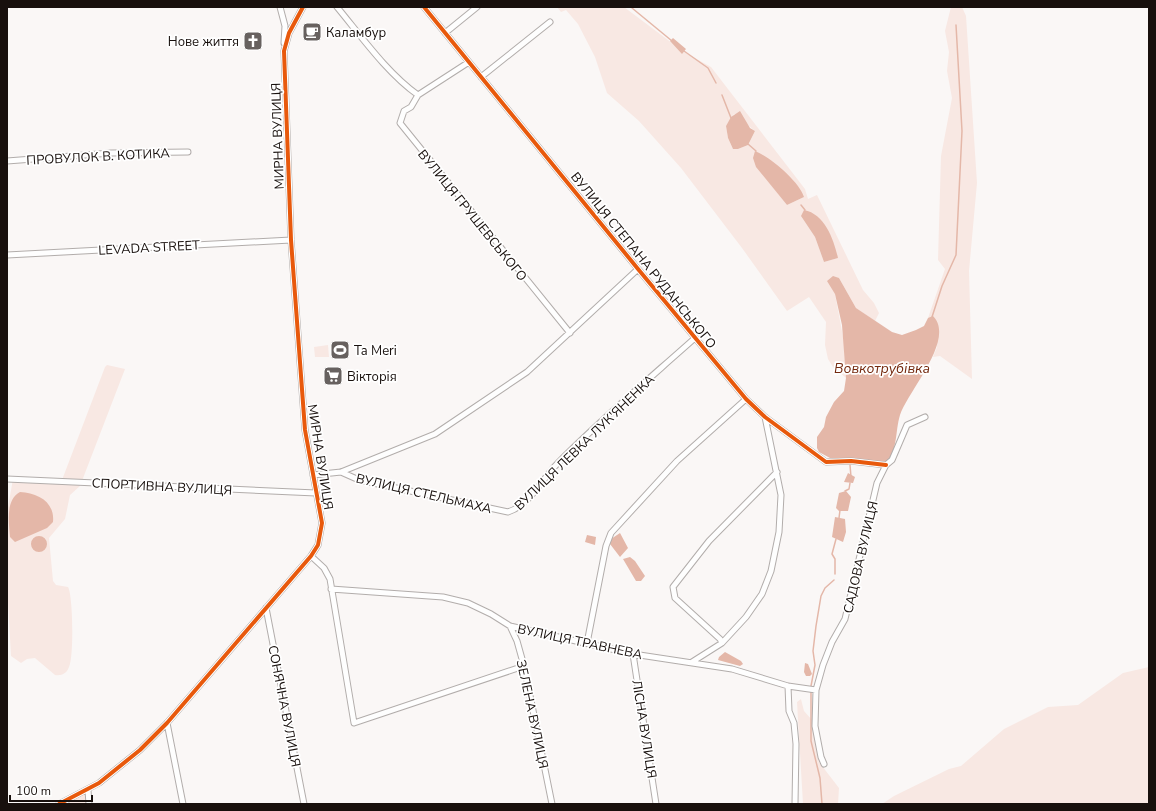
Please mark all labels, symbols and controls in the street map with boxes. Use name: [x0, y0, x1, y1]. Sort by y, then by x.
cafe icon: Каламбур: [301, 21, 323, 43]
place label: Каламбур: [326, 24, 386, 42]
church icon: Нове життя: [242, 30, 264, 52]
place label: Нове життя: [168, 33, 239, 51]
street label: МИРНА ВУЛИЦЯ: [267, 82, 289, 190]
street label: ПРОВУЛОК В. КОТИКА: [26, 144, 171, 170]
street label: ВУЛИЦЯ ГРУШЕВСЬКОГО: [413, 146, 531, 285]
street label: ВУЛИЦЯ СТЕПАНА РУДАНСЬКОГО: [566, 169, 720, 353]
street label: LEVADA STREET: [98, 236, 200, 260]
sports icon: Ta Meri: [329, 339, 351, 361]
place label: Ta Meri: [354, 342, 397, 360]
water label: Вовкотрубівка: [834, 359, 930, 378]
supermarket icon: Вікторія: [322, 365, 344, 387]
place label: Вікторія: [347, 368, 397, 386]
street label: ВУЛИЦЯ ЛЕВКА ЛУК'ЯНЕНКА: [511, 371, 659, 515]
street label: МИРНА ВУЛИЦЯ: [303, 403, 337, 511]
street label: ВУЛИЦЯ СТЕЛЬМАХА: [354, 470, 494, 518]
street label: СПОРТИВНА ВУЛИЦЯ: [91, 474, 233, 500]
street label: САДОВА ВУЛИЦЯ: [839, 499, 883, 615]
street label: ВУЛИЦЯ ТРАВНЕВА: [516, 620, 644, 664]
street label: СОНЯЧНА ВУЛИЦЯ: [263, 644, 305, 769]
street label: ЗЕЛЕНА ВУЛИЦЯ: [512, 658, 552, 770]
street label: ЛІСНА ВУЛИЦЯ: [627, 679, 661, 780]
scale bar: [10, 777, 92, 803]
text: 100 m: [16, 783, 51, 799]

